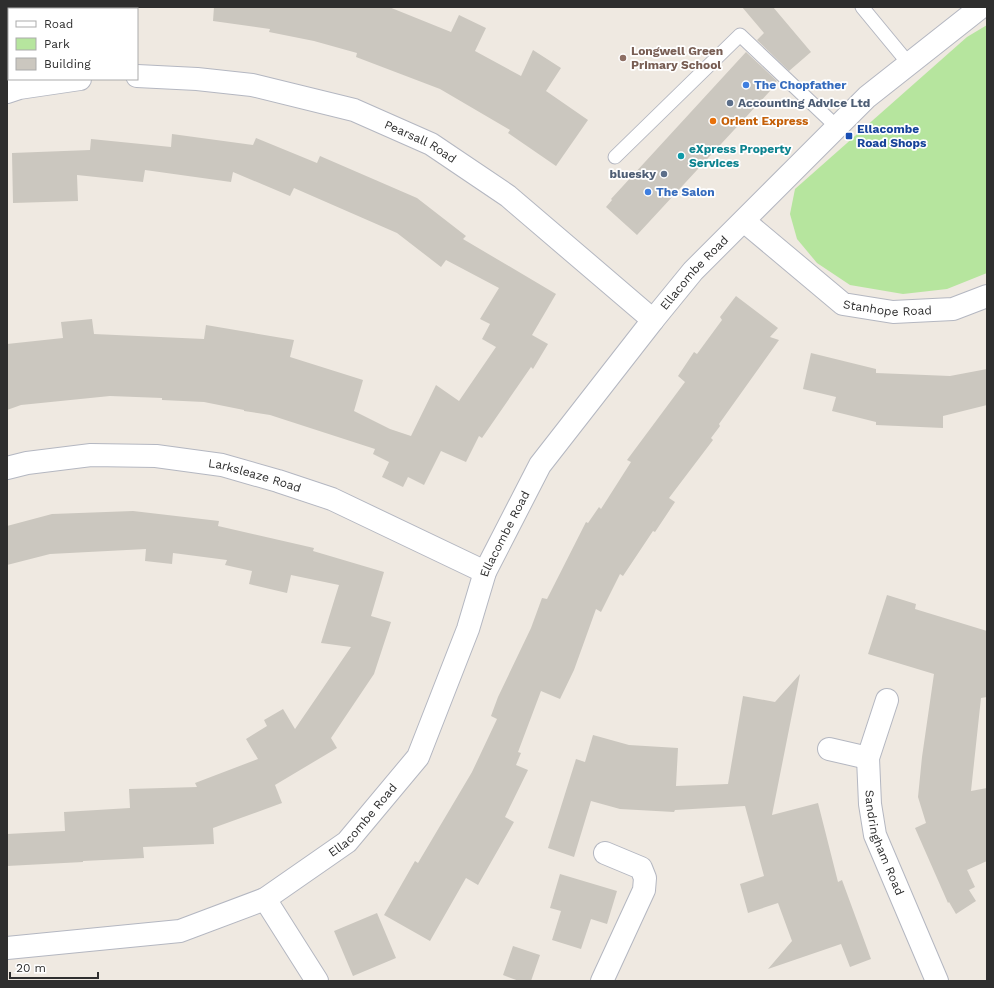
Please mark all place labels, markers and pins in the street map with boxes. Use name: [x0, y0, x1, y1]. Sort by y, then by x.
place label: Longwell Green Primary School: [631, 44, 723, 72]
marker: Longwell Green Primary School: [618, 53, 628, 63]
place label: The Chopfather: [754, 78, 847, 92]
marker: The Chopfather: [741, 80, 751, 90]
place label: Accounting Advice Ltd: [738, 96, 870, 110]
marker: Accounting Advice Ltd: [725, 98, 735, 108]
place label: Orient Express: [721, 114, 809, 128]
marker: Orient Express: [708, 116, 718, 126]
place label: Ellacombe Road Shops: [857, 122, 927, 150]
marker: Ellacombe Road Shops: [844, 131, 854, 141]
place label: eXpress Property Services: [689, 142, 792, 170]
marker: eXpress Property Services: [676, 151, 686, 161]
place label: bluesky: [610, 167, 656, 181]
marker: bluesky: [659, 169, 669, 179]
place label: The Salon: [656, 185, 715, 199]
marker: The Salon: [643, 187, 653, 197]

